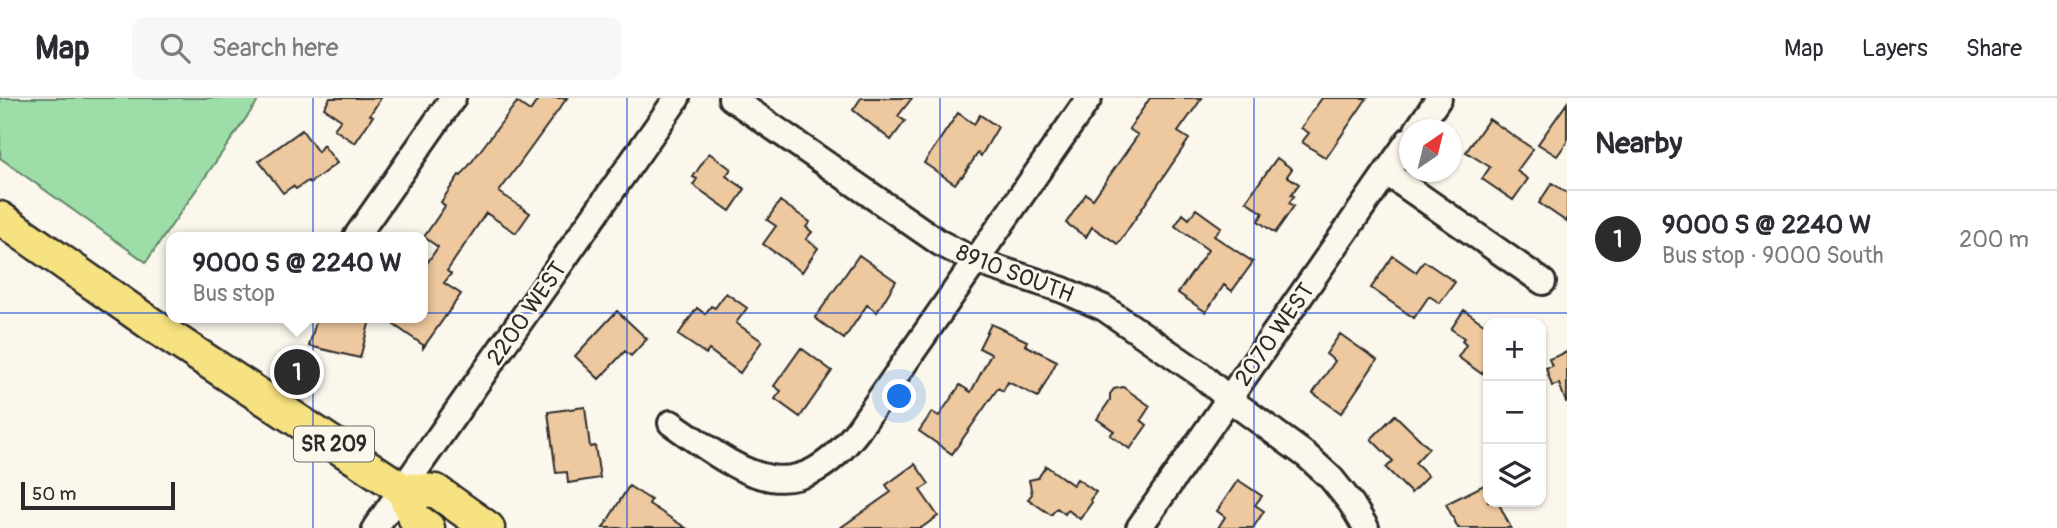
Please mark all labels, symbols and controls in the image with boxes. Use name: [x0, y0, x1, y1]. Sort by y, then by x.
search box: [132, 17, 622, 80]
text: Map: [35, 28, 90, 69]
icon: search: [156, 29, 194, 67]
text: Search here: [212, 32, 339, 64]
text: Map: [1784, 34, 1824, 63]
text: Layers: [1862, 34, 1928, 63]
text: Share: [1966, 34, 2022, 63]
north arrow: [1399, 119, 1462, 182]
text: Nearby: [1595, 125, 1682, 162]
text: 9000 S @ 2240 W: [1662, 209, 1871, 241]
text: 1: [1614, 225, 1623, 254]
text: 200 m: [1959, 225, 2029, 254]
popup: [166, 232, 428, 323]
street label: 8910 SOUTH: [952, 238, 1078, 309]
text: Bus stop · 9000 South: [1662, 241, 1884, 270]
text: 9000 S @ 2240 W: [192, 247, 402, 279]
street label: 2200 WEST: [480, 256, 573, 371]
street label: 2070 WEST: [1228, 277, 1321, 391]
text: Bus stop: [192, 279, 275, 308]
map controls: [1483, 318, 1546, 507]
button: +: [1483, 318, 1546, 381]
pin: 1: [274, 346, 320, 398]
your location: [882, 379, 916, 413]
button: −: [1483, 381, 1546, 444]
road number: SR 209: [294, 426, 374, 462]
button: layers: [1483, 444, 1546, 507]
scale bar: [21, 479, 175, 511]
text: 50 m: [32, 482, 76, 506]

